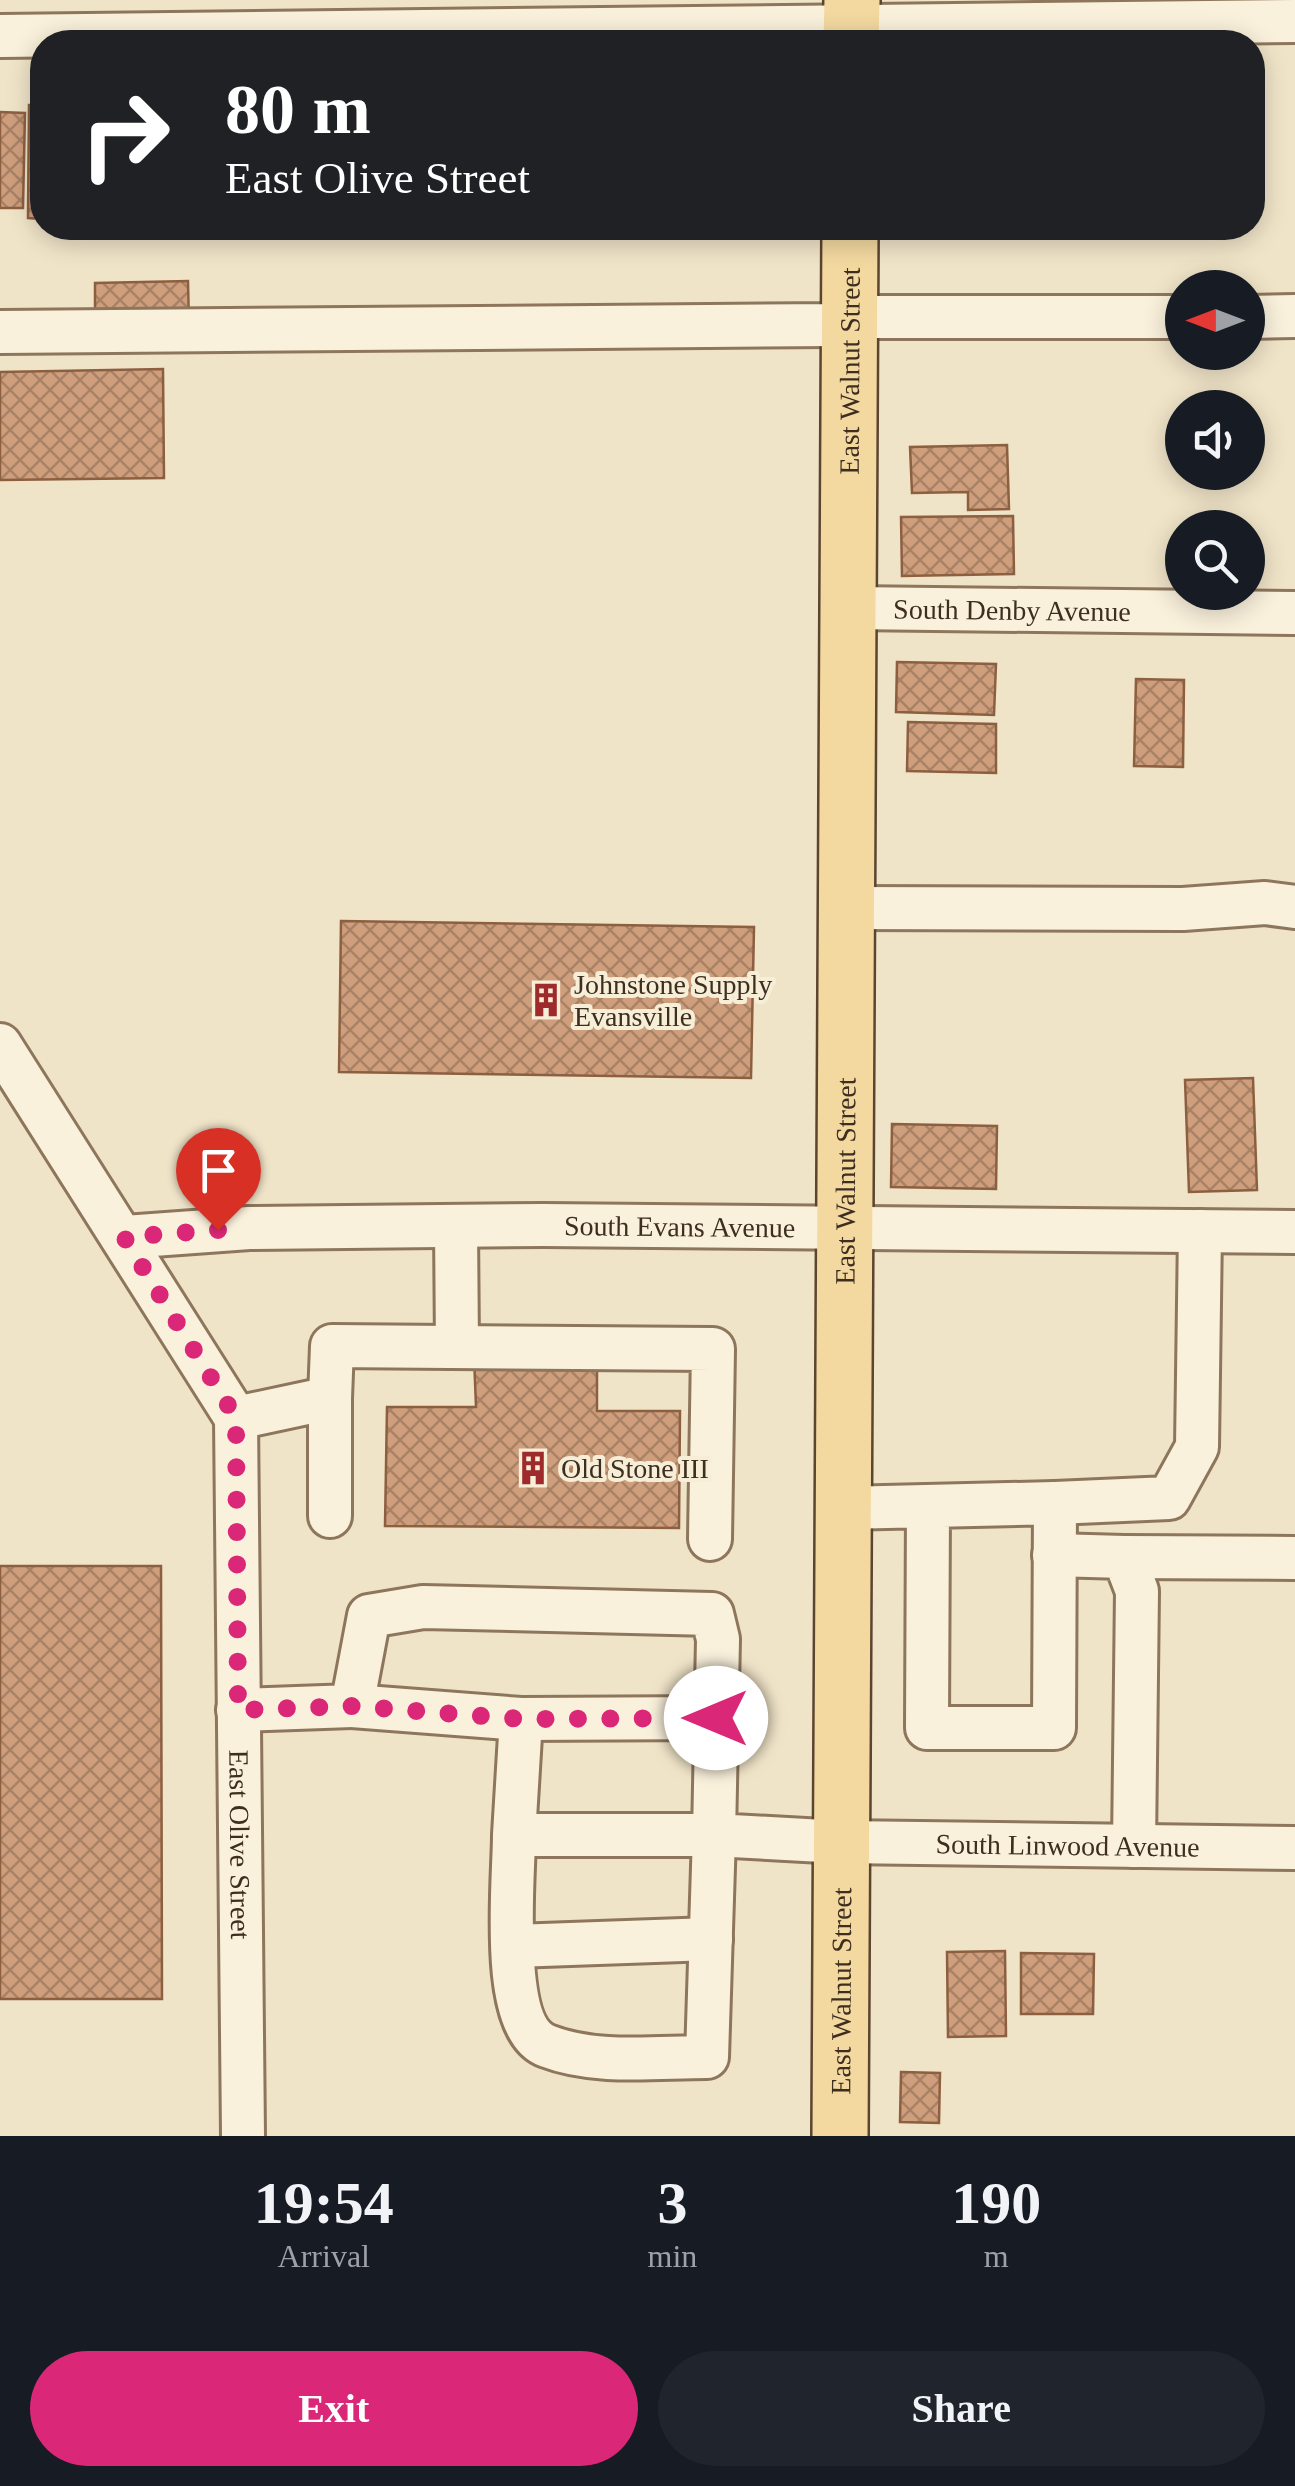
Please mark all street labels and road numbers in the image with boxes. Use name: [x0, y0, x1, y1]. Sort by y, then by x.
street label: East Walnut Street: [834, 267, 866, 475]
street label: South Denby Avenue: [893, 593, 1131, 627]
street label: East Walnut Street: [829, 1077, 862, 1285]
street label: South Evans Avenue: [564, 1210, 795, 1243]
street label: East Olive Street: [223, 1750, 256, 1940]
street label: South Linwood Avenue: [935, 1828, 1200, 1863]
street label: East Walnut Street: [825, 1887, 857, 2095]

